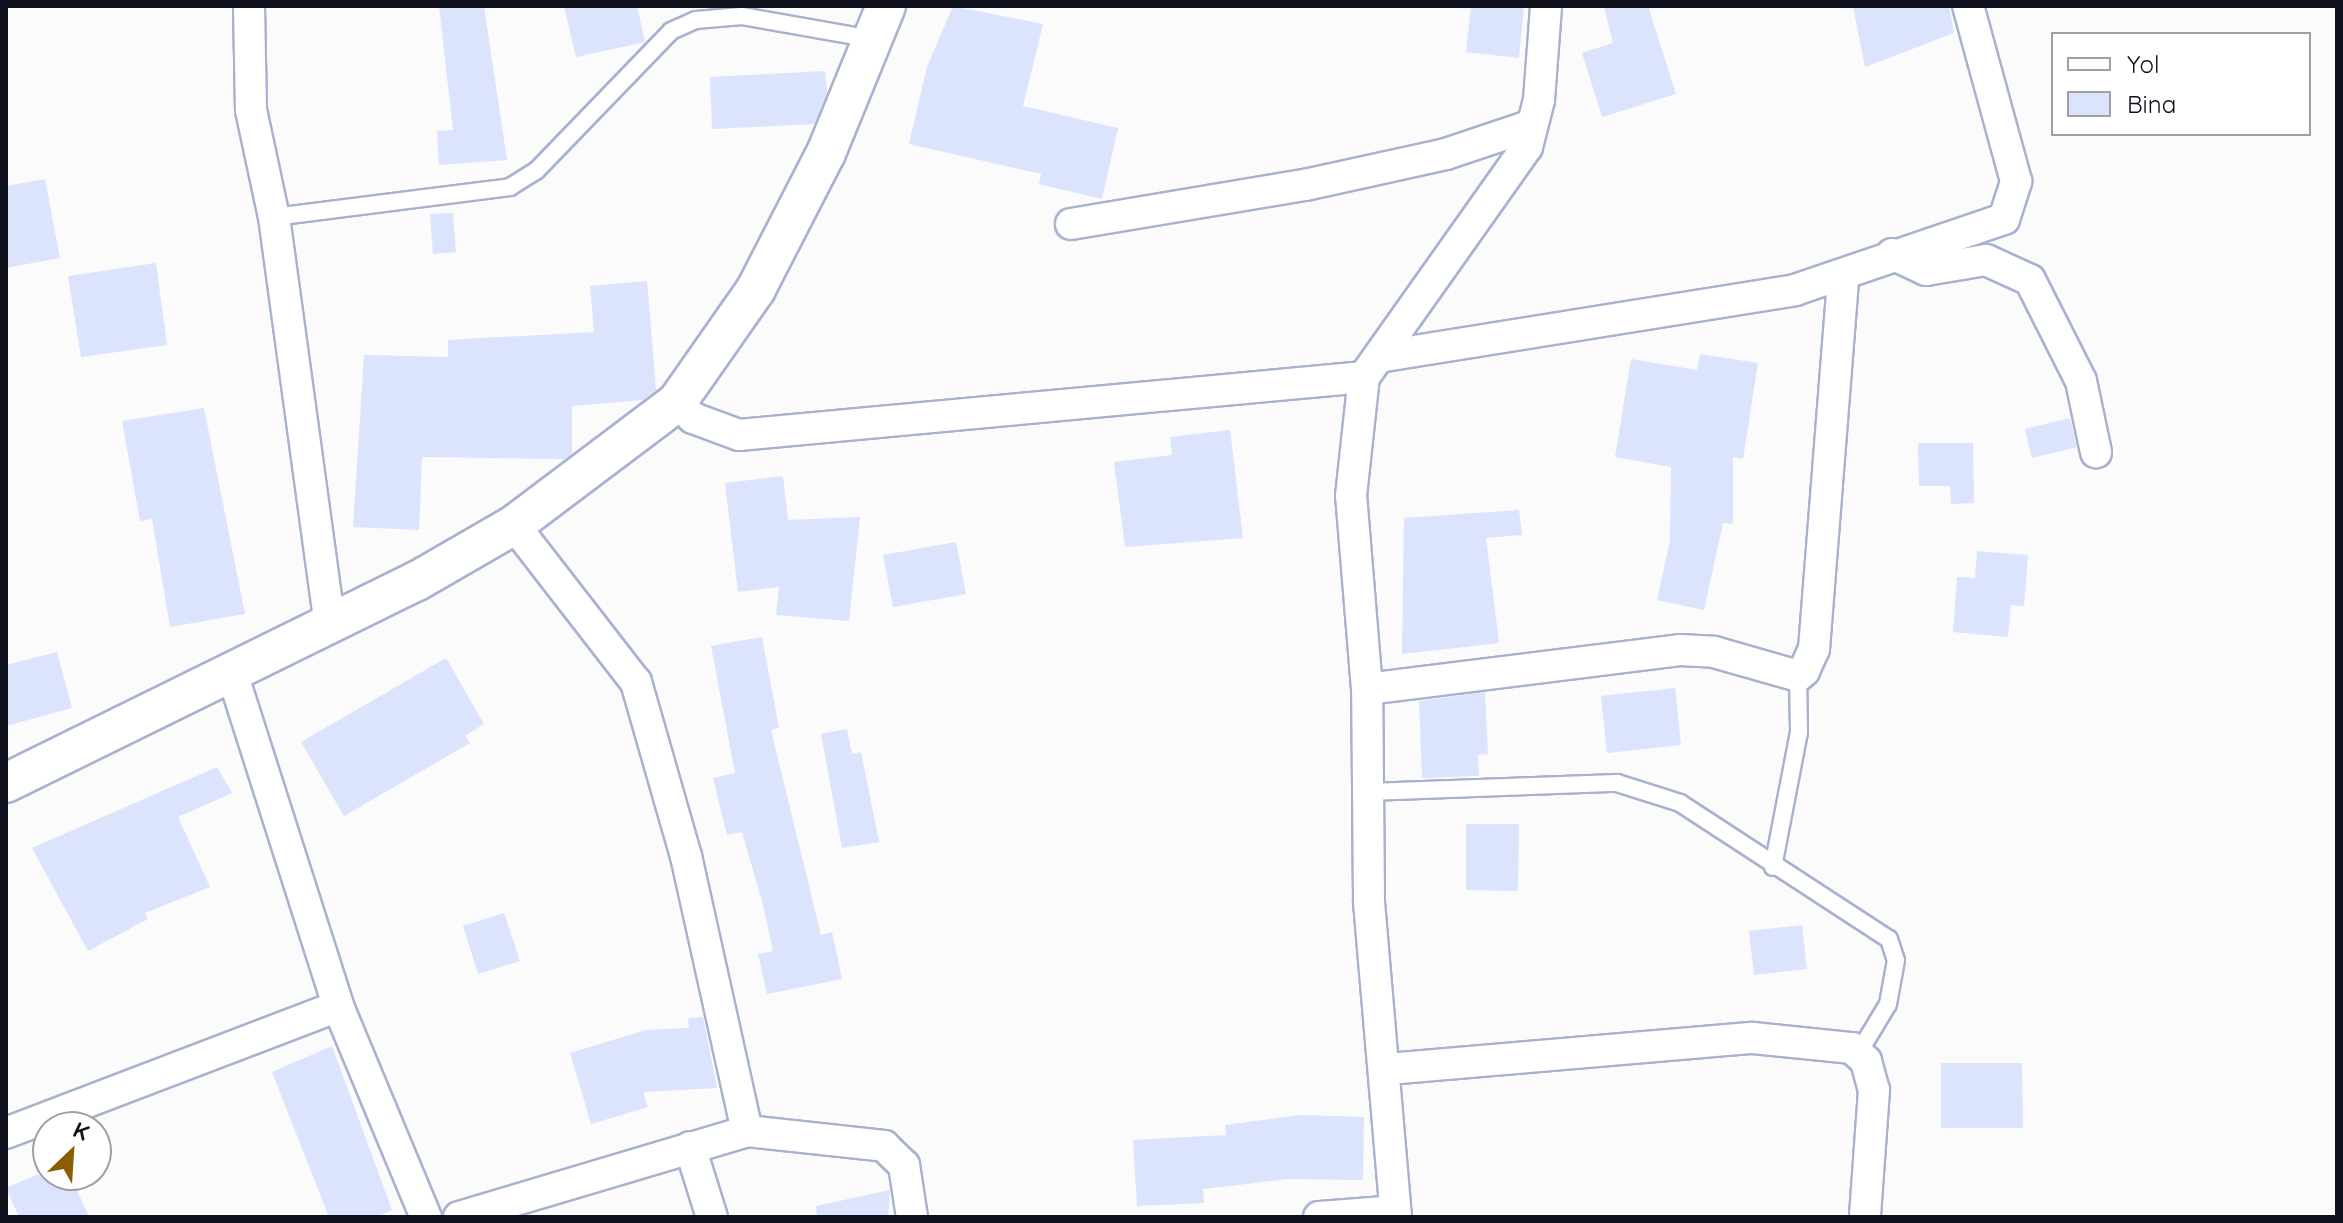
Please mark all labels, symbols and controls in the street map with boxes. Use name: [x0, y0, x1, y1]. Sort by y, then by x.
legend: [2051, 32, 2311, 136]
text: Yol: [2127, 49, 2159, 79]
text: Bina: [2127, 89, 2176, 119]
north arrow: [32, 1111, 112, 1191]
text: K: [69, 1115, 94, 1147]

